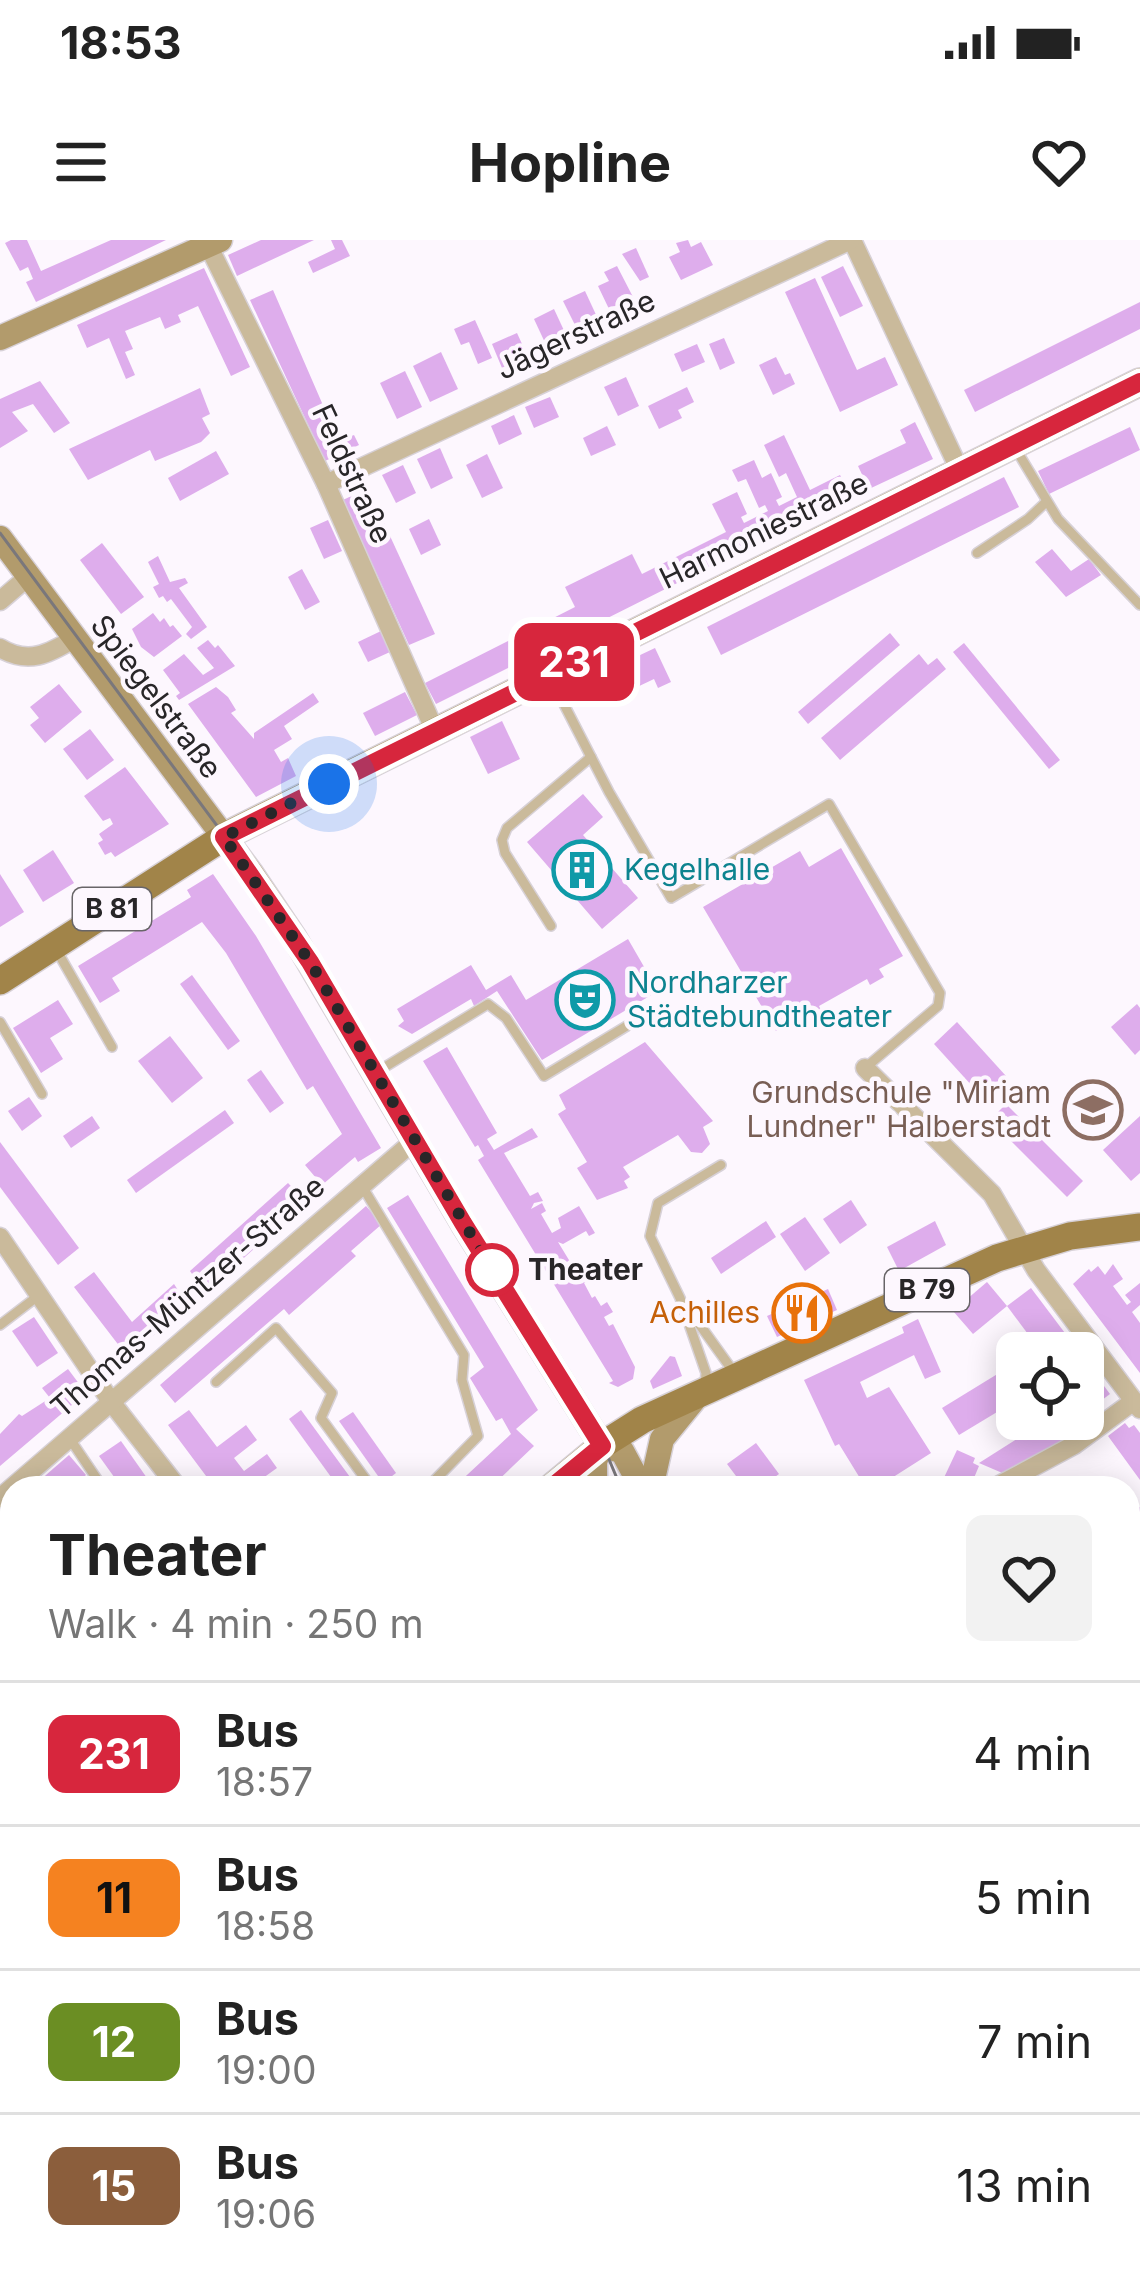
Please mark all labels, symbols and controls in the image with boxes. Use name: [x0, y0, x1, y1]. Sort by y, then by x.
text: 18:53: [60, 15, 182, 70]
icon: menu: [48, 129, 114, 195]
icon: heart: [1026, 129, 1092, 195]
text: Hopline: [469, 130, 671, 195]
street label: Jägerstraße: [491, 282, 661, 387]
street label: Feldstraße: [305, 398, 401, 549]
street label: Harmoniestraße: [653, 464, 874, 596]
street label: Spiegelstraße: [84, 608, 230, 785]
line badge: 231: [505, 623, 643, 701]
text: 231: [538, 636, 610, 687]
your location: [299, 754, 359, 814]
building icon: Kegelhalle: [551, 839, 613, 901]
place label: Kegelhalle: [624, 851, 770, 887]
road number: B 81: [73, 888, 151, 930]
place label: Nordharzer Städtebundtheater: [627, 964, 892, 1034]
theatre icon: Nordharzer Städtebundtheater: [554, 969, 616, 1031]
place label: Grundschule "Miriam Lundner" Halberstadt: [746, 1074, 1051, 1144]
school or university icon: Grundschule "Miriam Lundner" Halberstadt: [1062, 1079, 1124, 1141]
street label: Thomas-Müntzer-Straße: [43, 1168, 332, 1425]
marker: Theater: [467, 1245, 517, 1295]
place label: Theater: [528, 1251, 643, 1287]
road number: B 79: [885, 1269, 969, 1311]
restaurant icon: Achilles: [771, 1282, 833, 1344]
place label: Achilles: [649, 1294, 760, 1330]
map controls: [996, 1332, 1104, 1440]
button: locate: [996, 1332, 1104, 1440]
button: heart: [966, 1515, 1092, 1641]
text: Theater: [48, 1520, 267, 1589]
text: Walk · 4 min · 250 m: [48, 1600, 424, 1647]
text: Bus: [216, 1703, 299, 1758]
text: 4 min: [973, 1726, 1092, 1781]
text: 231: [78, 1728, 150, 1779]
text: 18:57: [216, 1758, 313, 1805]
text: Bus: [216, 1847, 299, 1902]
text: 5 min: [975, 1870, 1092, 1925]
text: 11: [96, 1872, 132, 1923]
text: 18:58: [216, 1902, 315, 1949]
text: Bus: [216, 1991, 299, 2046]
text: 7 min: [977, 2014, 1092, 2069]
text: 12: [92, 2016, 136, 2067]
text: 19:00: [216, 2046, 317, 2093]
text: Bus: [216, 2135, 299, 2190]
text: 13 min: [956, 2158, 1092, 2213]
text: 15: [92, 2160, 136, 2211]
text: 19:06: [216, 2190, 316, 2237]

